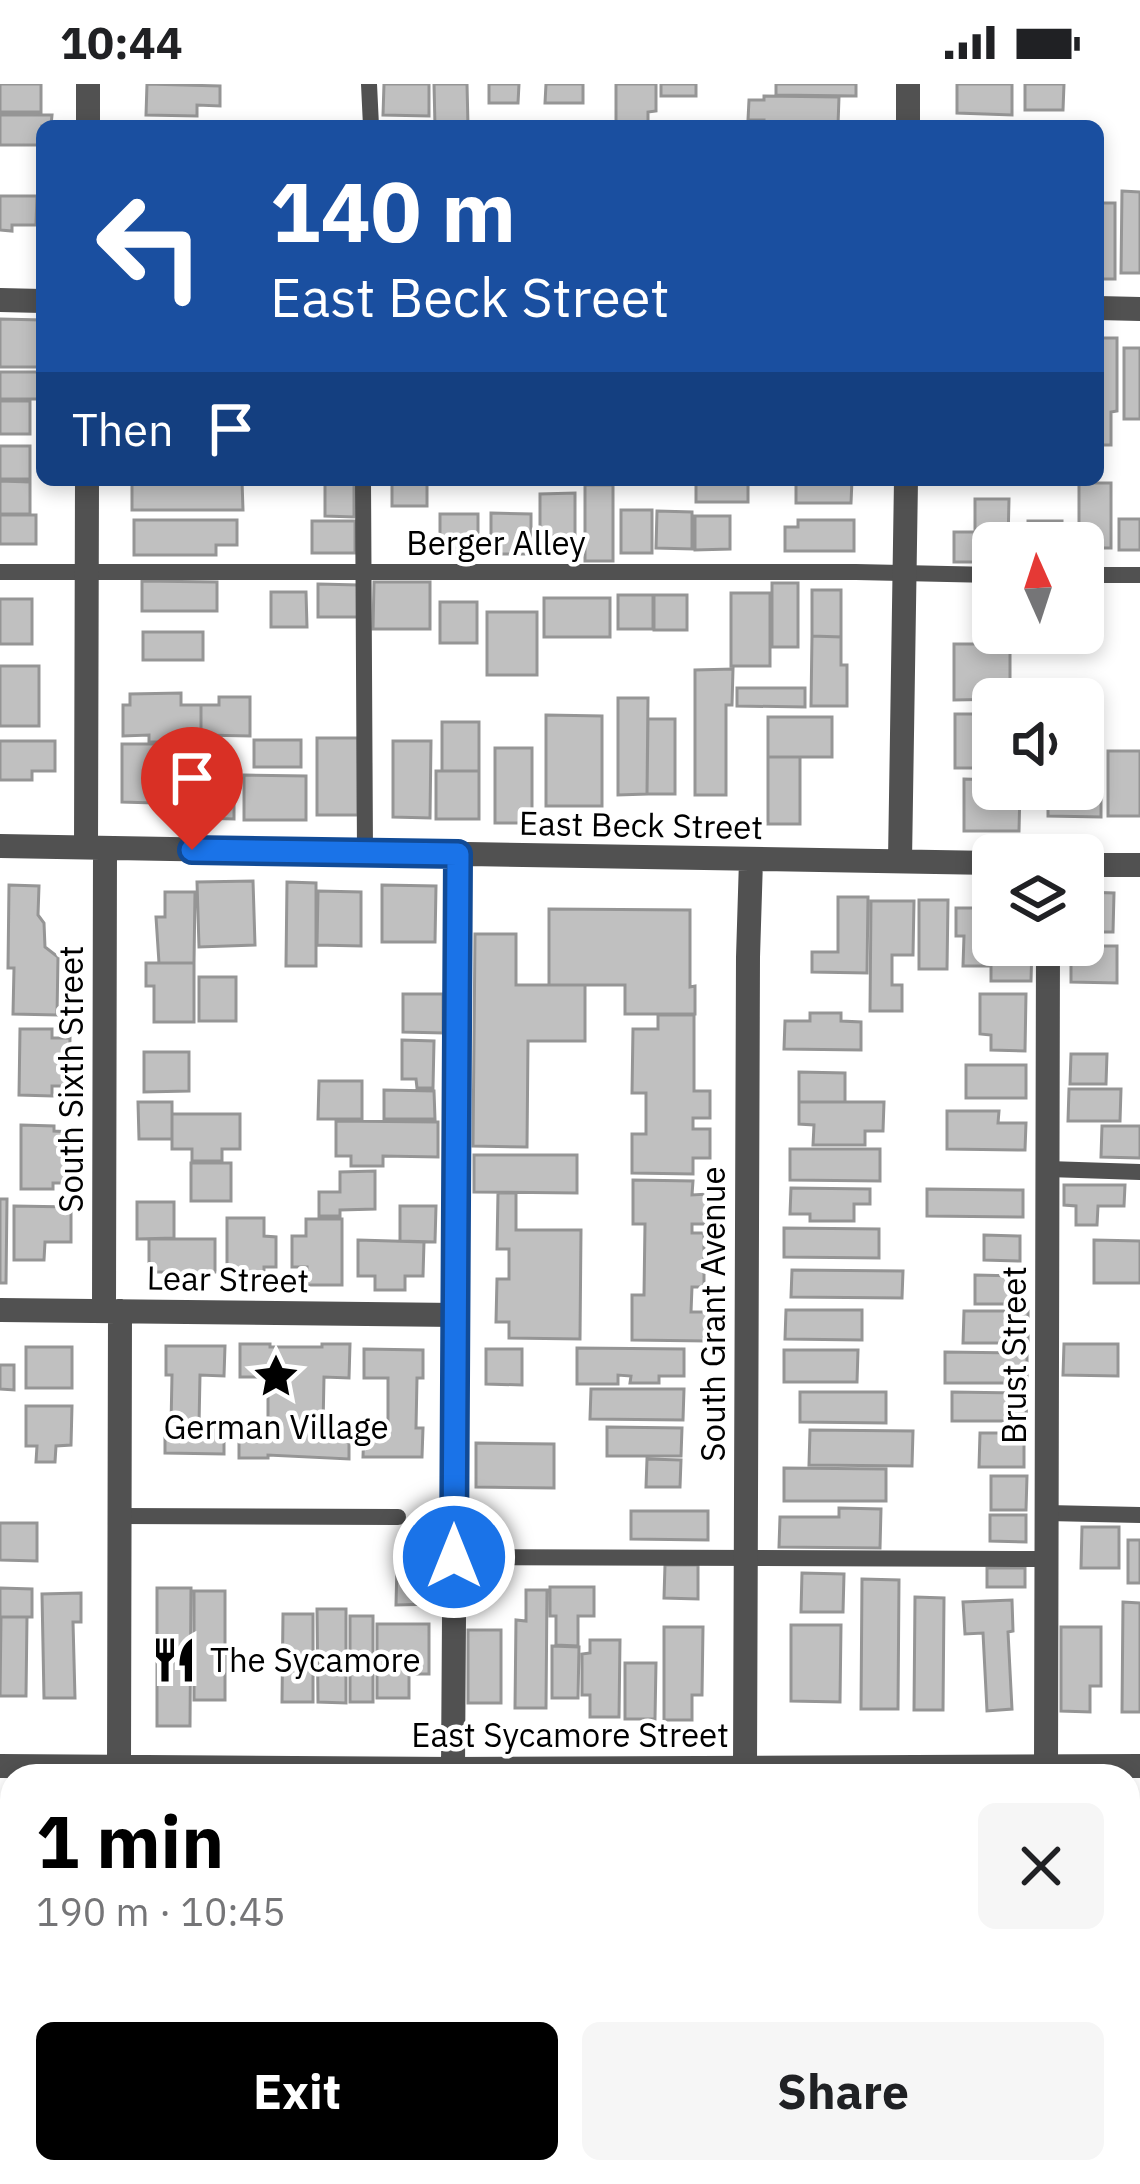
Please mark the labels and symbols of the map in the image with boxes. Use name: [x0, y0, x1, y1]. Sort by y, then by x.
street label: Berger Alley: [406, 521, 586, 564]
north arrow: [972, 522, 1104, 654]
pin: [141, 727, 243, 850]
street label: East Beck Street: [519, 801, 763, 848]
street label: South Sixth Street: [49, 945, 92, 1213]
street label: South Grant Avenue: [691, 1166, 734, 1462]
street label: Lear Street: [146, 1256, 310, 1301]
street label: Brust Street: [992, 1266, 1035, 1444]
place icon: German Village: [251, 1351, 301, 1401]
place label: German Village: [163, 1405, 389, 1448]
position arrow: [391, 1494, 517, 1620]
restaurant icon: The Sycamore: [149, 1635, 199, 1685]
place label: The Sycamore: [210, 1638, 421, 1681]
street label: East Sycamore Street: [411, 1713, 729, 1756]

